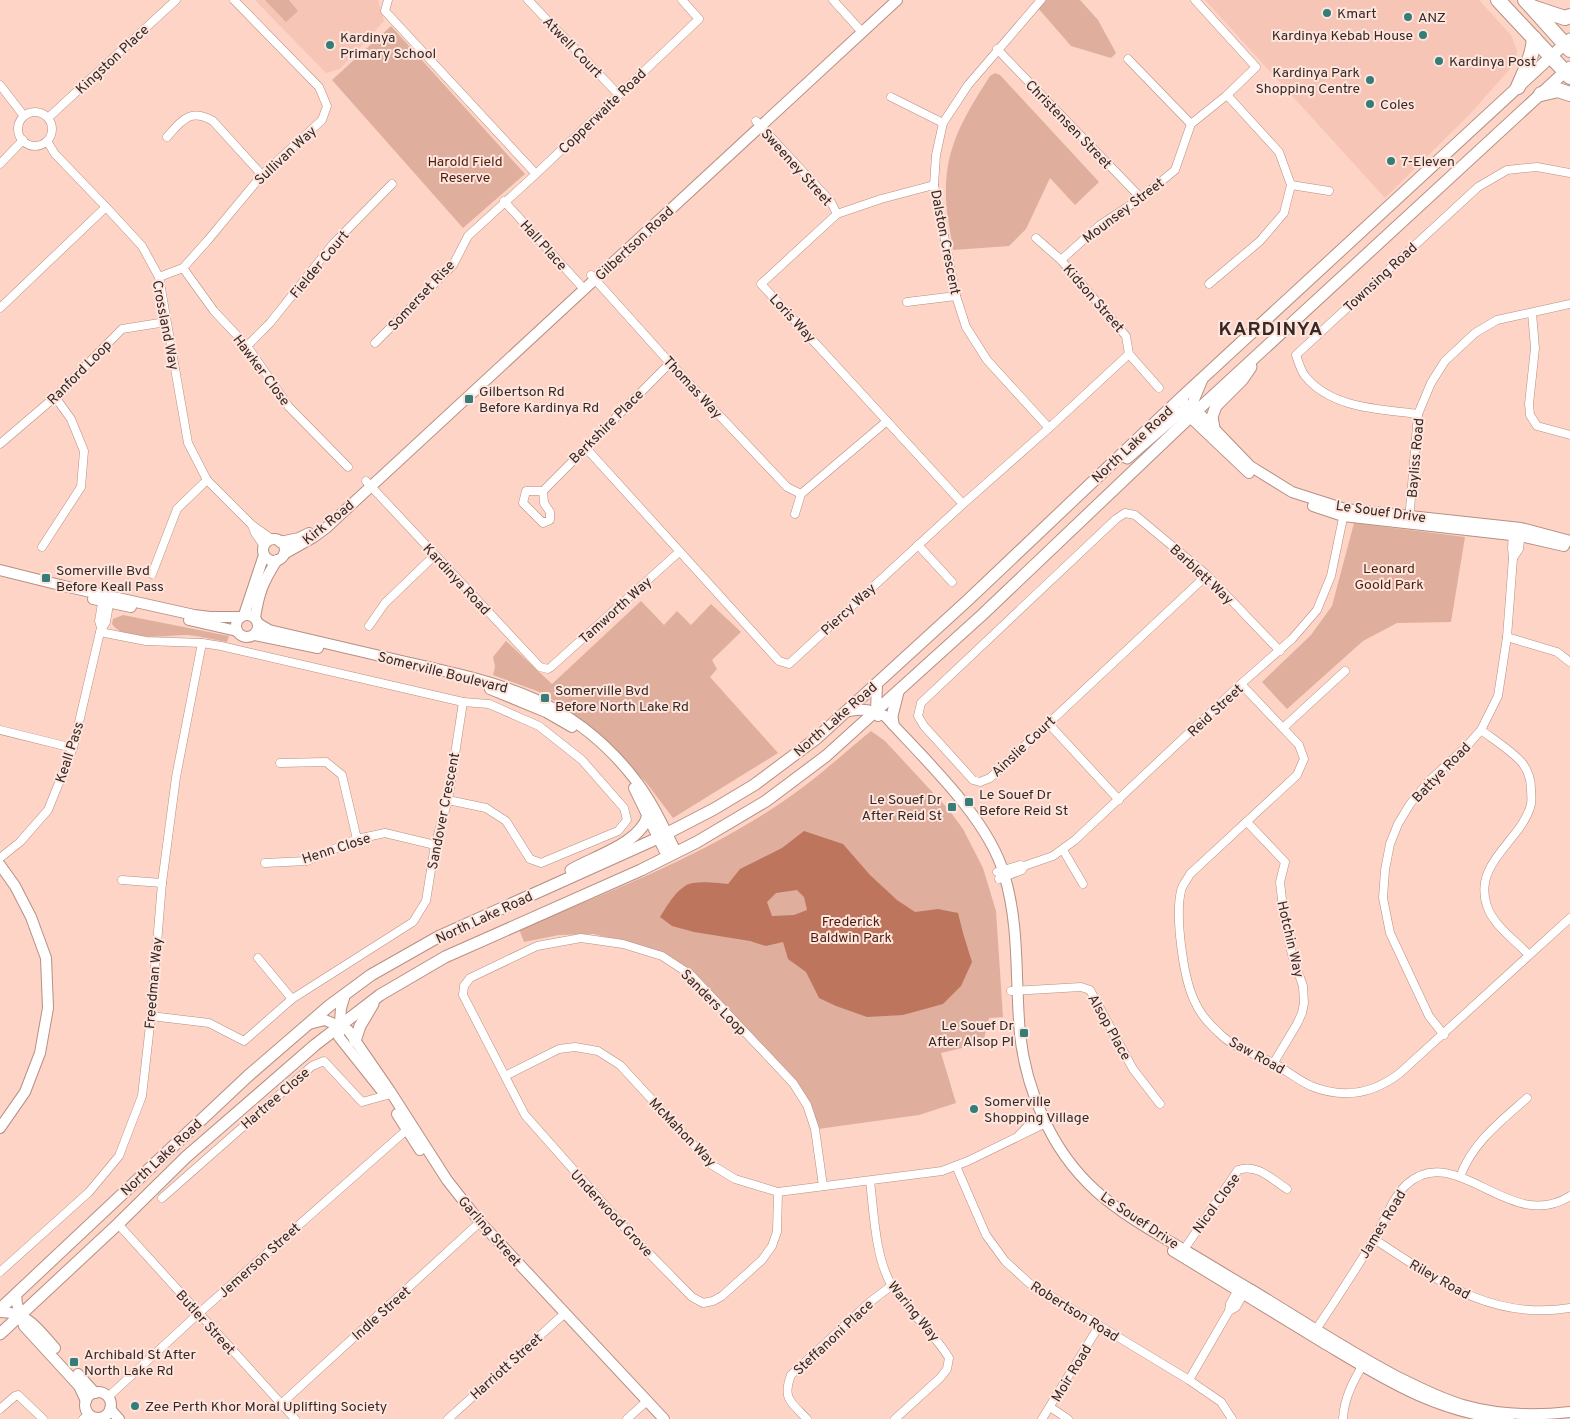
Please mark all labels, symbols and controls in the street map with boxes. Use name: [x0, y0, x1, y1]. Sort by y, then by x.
place label: Kmart: [1337, 6, 1377, 23]
marker: Kmart: [1321, 7, 1333, 19]
place label: ANZ: [1418, 10, 1446, 27]
marker: ANZ: [1402, 11, 1414, 23]
street label: Atwell Court: [539, 14, 605, 82]
street label: Kingston Place: [73, 22, 153, 98]
place label: Kardinya Kebab House: [1272, 28, 1413, 45]
marker: Kardinya Kebab House: [1417, 29, 1429, 41]
place label: Kardinya Primary School: [340, 30, 436, 63]
marker: Kardinya Primary School: [324, 39, 336, 51]
place label: Kardinya Post: [1449, 54, 1536, 71]
marker: Kardinya Post: [1433, 55, 1445, 67]
place label: Kardinya Park Shopping Centre: [1255, 65, 1360, 98]
street label: Copperwaite Road: [556, 66, 650, 158]
marker: Kardinya Park Shopping Centre: [1364, 74, 1376, 86]
street label: Christensen Street: [1021, 77, 1115, 173]
place label: Coles: [1380, 97, 1415, 114]
marker: Coles: [1364, 98, 1376, 110]
street label: Sullivan Way: [251, 123, 321, 189]
street label: Sweeney Street: [757, 126, 835, 210]
park label: Harold Field Reserve: [427, 154, 503, 187]
place label: 7-Eleven: [1401, 154, 1455, 171]
marker: 7-Eleven: [1385, 155, 1397, 167]
street label: Mounsey Street: [1080, 175, 1168, 247]
street label: Dalston Crescent: [926, 188, 963, 296]
street label: Gilbertson Road: [592, 203, 678, 285]
street label: Hall Place: [516, 217, 570, 275]
street label: Fielder Court: [287, 228, 353, 302]
street label: Townsing Road: [1341, 240, 1421, 316]
street label: Somerset Rise: [385, 257, 459, 335]
street label: Kidson Street: [1059, 262, 1127, 336]
street label: Crossland Way: [147, 279, 182, 372]
street label: Loris Way: [765, 291, 819, 347]
district label: KARDINYA: [1219, 318, 1323, 342]
street label: Hawker Close: [229, 332, 293, 410]
street label: Ranford Loop: [44, 337, 116, 409]
street label: Thomas Way: [659, 353, 725, 423]
place label: Gilbertson Rd Before Kardinya Rd: [479, 384, 599, 417]
street label: Berkshire Place: [566, 386, 648, 468]
marker: Gilbertson Rd Before Kardinya Rd: [463, 393, 475, 405]
street label: North Lake Road: [1089, 403, 1177, 487]
street label: Bayliss Road: [1405, 417, 1428, 499]
street label: Kirk Road: [300, 497, 358, 549]
street label: Le Souef Drive: [1335, 498, 1427, 527]
street label: Kardinya Road: [419, 541, 493, 619]
street label: Barblett Way: [1166, 541, 1236, 609]
park label: Leonard Goold Park: [1354, 561, 1424, 594]
place label: Somerville Bvd Before Keall Pass: [56, 563, 164, 596]
marker: Somerville Bvd Before Keall Pass: [40, 572, 52, 584]
street label: Tamworth Way: [576, 574, 656, 648]
street label: Piercy Way: [818, 580, 880, 640]
street label: Somerville Boulevard: [376, 649, 509, 698]
street label: North Lake Road: [791, 679, 881, 761]
street label: Reid Street: [1185, 681, 1247, 741]
place label: Somerville Bvd Before North Lake Rd: [555, 683, 689, 716]
marker: Somerville Bvd Before North Lake Rd: [539, 692, 551, 704]
street label: Ainslie Court: [988, 713, 1060, 781]
street label: Keall Pass: [53, 720, 88, 785]
street label: Battye Road: [1409, 739, 1475, 807]
street label: Sandover Crescent: [425, 751, 464, 871]
place label: Le Souef Dr Before Reid St: [979, 787, 1068, 820]
place label: Le Souef Dr After Reid St: [862, 792, 943, 825]
marker: Le Souef Dr Before Reid St: [963, 796, 975, 808]
marker: Le Souef Dr After Reid St: [946, 801, 958, 813]
street label: Henn Close: [300, 830, 373, 868]
street label: North Lake Road: [433, 888, 536, 948]
street label: Hotchin Way: [1272, 899, 1307, 979]
park label: Frederick Baldwin Park: [810, 914, 892, 947]
street label: Freedman Way: [142, 937, 167, 1030]
street label: Sanders Loop: [676, 967, 750, 1040]
street label: Alsop Place: [1083, 992, 1134, 1064]
place label: Le Souef Dr After Alsop Pl: [928, 1018, 1015, 1051]
marker: Le Souef Dr After Alsop Pl: [1018, 1027, 1030, 1039]
street label: Saw Road: [1225, 1034, 1287, 1079]
street label: Hartree Close: [238, 1065, 314, 1134]
place label: Somerville Shopping Village: [984, 1094, 1089, 1127]
street label: McMahon Way: [645, 1095, 719, 1171]
marker: Somerville Shopping Village: [968, 1103, 980, 1115]
street label: North Lake Road: [118, 1116, 206, 1200]
street label: Underwood Grove: [566, 1167, 656, 1261]
street label: Nicol Close: [1190, 1171, 1245, 1237]
street label: James Road: [1356, 1187, 1410, 1262]
street label: Le Souef Drive: [1097, 1189, 1182, 1254]
street label: Garling Street: [454, 1193, 524, 1271]
street label: Jemerson Street: [216, 1220, 304, 1302]
street label: Riley Road: [1406, 1257, 1473, 1304]
street label: Waring Way: [883, 1278, 942, 1346]
street label: Robertson Road: [1027, 1278, 1122, 1346]
street label: Indle Street: [349, 1283, 415, 1345]
street label: Butler Street: [172, 1287, 238, 1359]
street label: Steffanoni Place: [790, 1297, 878, 1380]
street label: Harriott Street: [467, 1330, 547, 1404]
street label: Moir Road: [1049, 1342, 1096, 1405]
place label: Archibald St After North Lake Rd: [84, 1347, 197, 1380]
marker: Archibald St After North Lake Rd: [68, 1356, 80, 1368]
place label: Zee Perth Khor Moral Uplifting Society: [145, 1399, 387, 1416]
marker: Zee Perth Khor Moral Uplifting Society: [129, 1400, 141, 1412]

